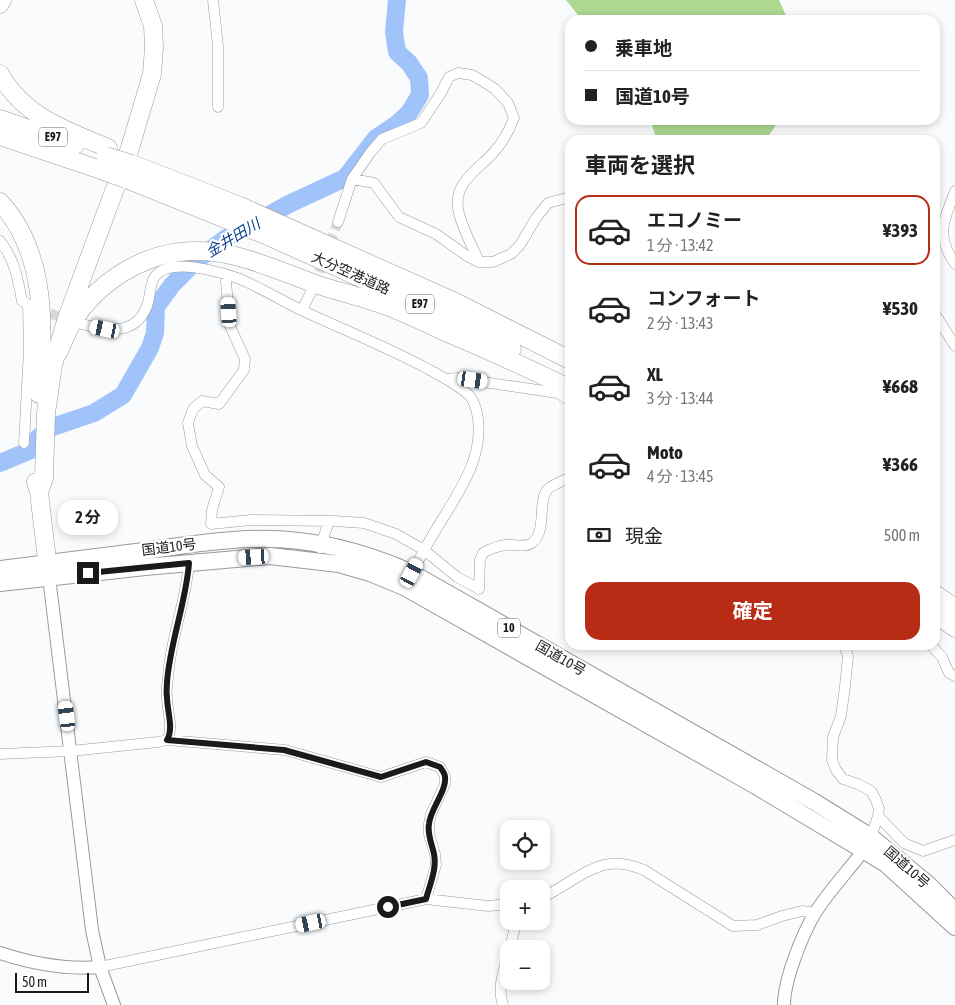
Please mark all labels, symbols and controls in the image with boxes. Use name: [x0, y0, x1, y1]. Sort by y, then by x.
text: 乗車地: [615, 37, 672, 59]
text: 国道10号: [615, 85, 690, 107]
road number: E97: [39, 128, 67, 146]
text: 車両を選択: [585, 152, 695, 178]
icon: car: [587, 208, 632, 253]
text: エコノミー: [647, 209, 742, 231]
water label: 金井田川: [203, 214, 265, 260]
text: ¥393: [883, 219, 918, 241]
text: 1 分 · 13:42: [647, 236, 713, 254]
street label: 大分空港道路: [309, 249, 393, 297]
icon: car: [587, 286, 632, 331]
text: コンフォート: [647, 287, 760, 309]
road number: E97: [406, 294, 434, 314]
car: [220, 297, 237, 327]
text: ¥530: [883, 297, 918, 319]
text: 2 分 · 13:43: [647, 314, 713, 332]
car: [88, 319, 121, 339]
text: XL: [647, 363, 663, 385]
icon: car: [587, 364, 632, 409]
car: [457, 370, 488, 390]
text: ¥668: [883, 375, 918, 397]
text: 3 分 · 13:44: [647, 389, 713, 407]
text: Moto: [647, 441, 683, 463]
icon: car: [587, 442, 632, 487]
text: ¥366: [883, 453, 918, 475]
text: 4 分 · 13:45: [647, 467, 713, 485]
callout: 2 分: [58, 500, 118, 536]
text: 2 分: [75, 508, 101, 526]
icon: cash: [585, 521, 613, 549]
text: 現金: [625, 525, 663, 547]
text: 500 m: [884, 526, 920, 544]
street label: 国道10号: [141, 536, 197, 558]
car: [238, 549, 269, 565]
car: [398, 556, 425, 590]
route end: [77, 562, 99, 584]
button: 確定: [585, 582, 920, 640]
road number: 10: [498, 618, 520, 638]
street label: 国道10号: [533, 637, 589, 679]
car: [57, 700, 76, 732]
map controls: [500, 820, 550, 990]
button: locate: [500, 820, 550, 870]
street label: 国道10号: [881, 843, 933, 891]
button: +: [500, 880, 550, 930]
route start: [377, 896, 399, 918]
car: [294, 913, 327, 933]
button: −: [500, 940, 550, 990]
scale bar: [15, 970, 89, 993]
text: 50 m: [22, 974, 47, 990]

